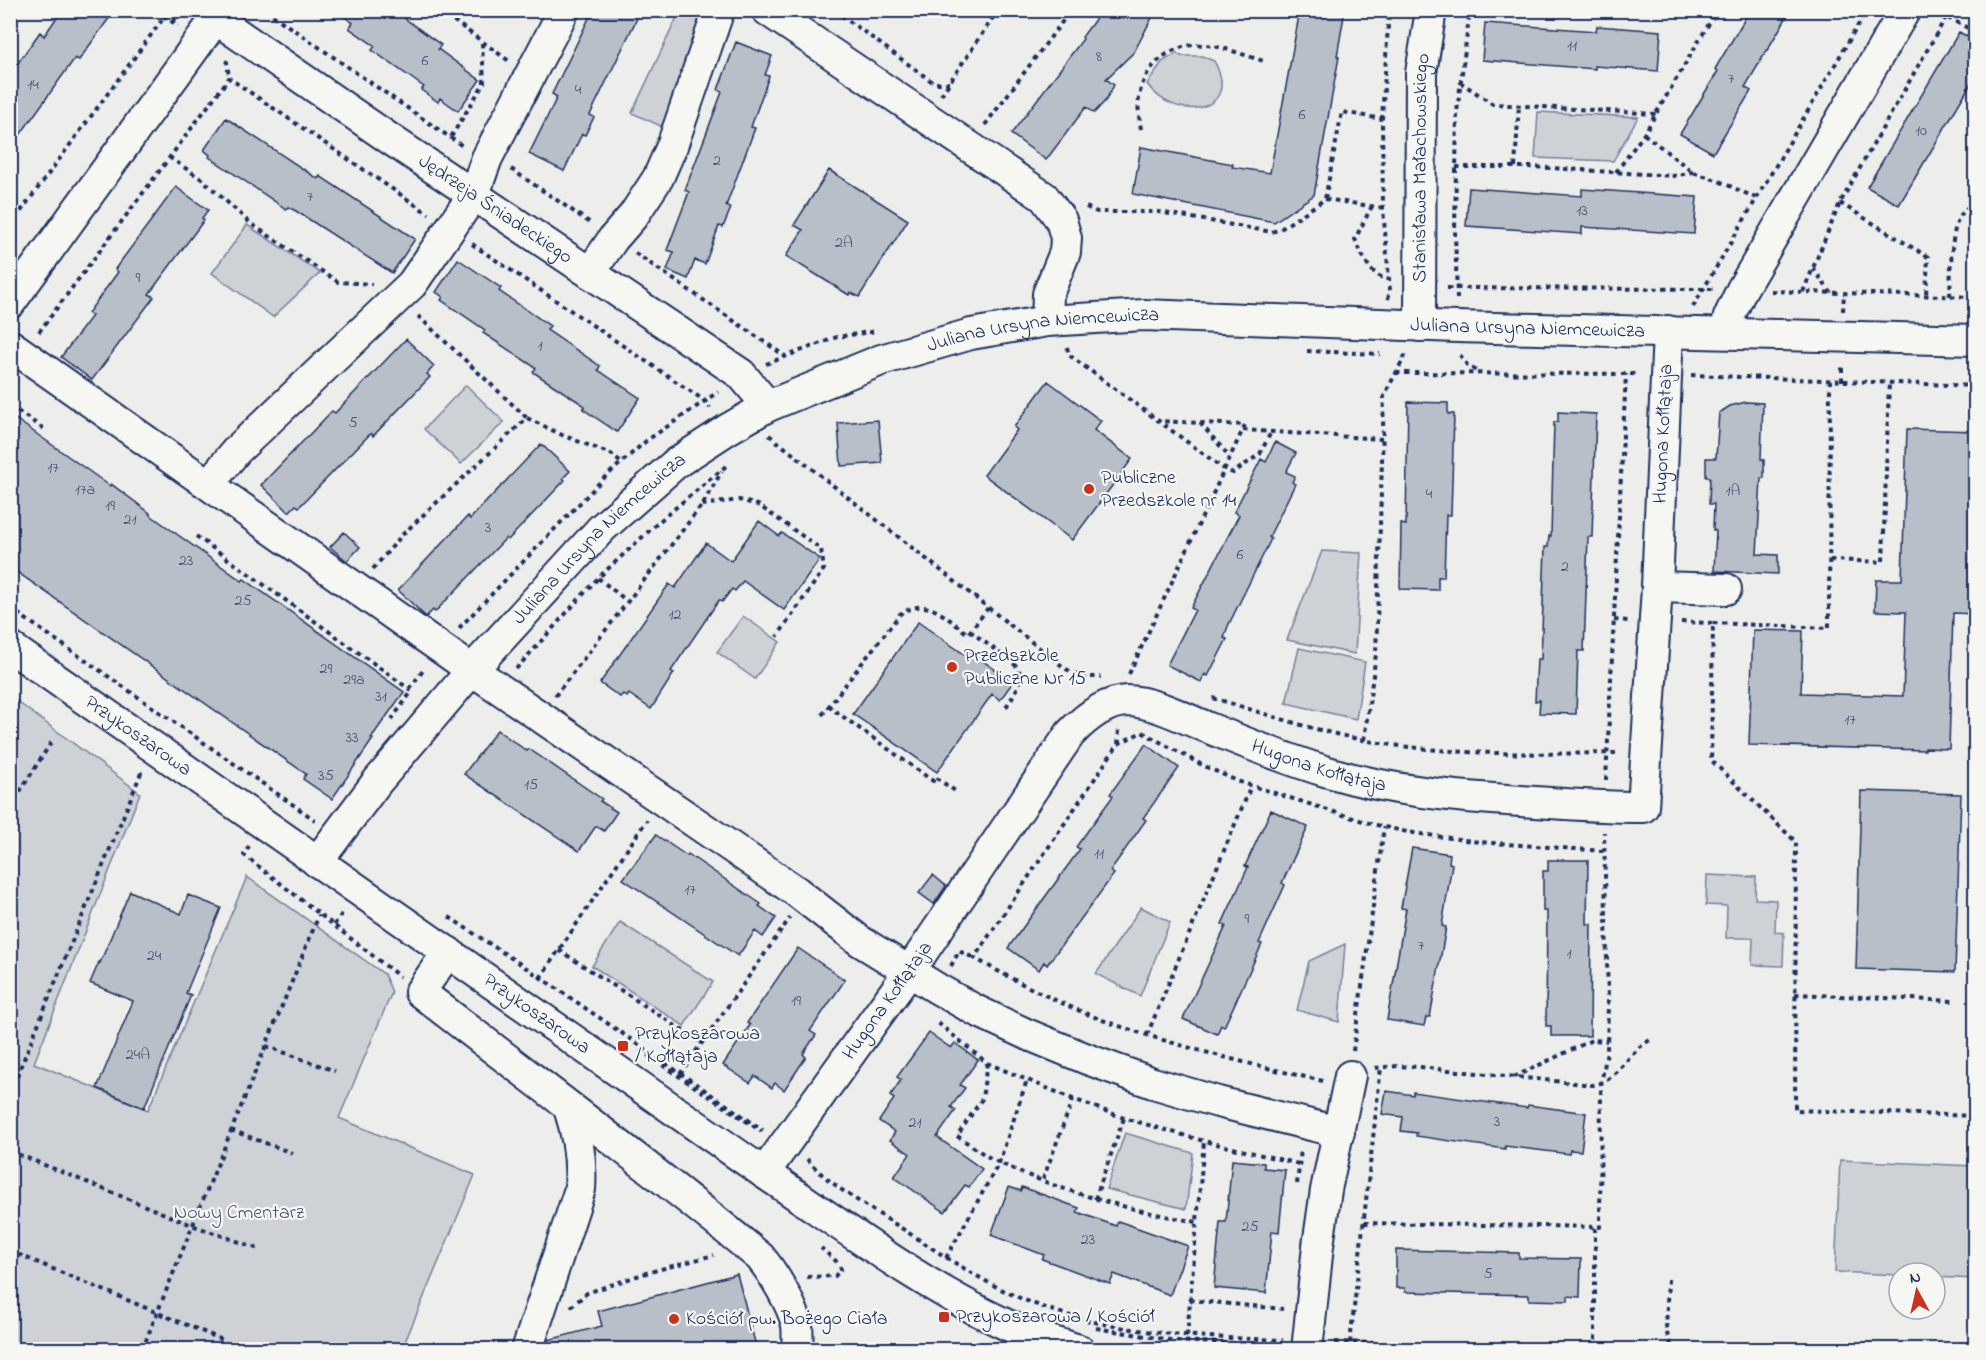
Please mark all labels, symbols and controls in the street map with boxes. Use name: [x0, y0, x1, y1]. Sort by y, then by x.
house number: 11: [1567, 34, 1577, 58]
house number: 8: [1096, 45, 1102, 69]
house number: 6: [421, 49, 429, 73]
street label: Stanisława Małachowskiego: [1406, 51, 1438, 283]
house number: 7: [1728, 67, 1735, 91]
house number: 14: [27, 73, 39, 97]
house number: 4: [575, 78, 582, 102]
house number: 6: [1298, 103, 1306, 127]
house number: 10: [1915, 119, 1927, 143]
street label: Jędrzeja Śniadeckiego: [412, 147, 578, 272]
house number: 2: [713, 149, 721, 173]
house number: 7: [307, 185, 314, 209]
house number: 13: [1576, 199, 1588, 223]
house number: 2A: [835, 231, 853, 255]
house number: 9: [136, 266, 141, 290]
street label: Juliana Ursyna Niemcewicza: [924, 300, 1160, 360]
street label: Juliana Ursyna Niemcewicza: [1410, 311, 1645, 346]
house number: 1: [537, 334, 543, 358]
street label: Hugona Kołłątaja: [1646, 363, 1681, 504]
house number: 5: [348, 411, 358, 435]
street label: Juliana Ursyna Niemcewicza: [506, 446, 692, 631]
house number: 17: [47, 456, 59, 480]
place label: Publiczne Przedszkole nr 14: [1101, 464, 1236, 516]
house number: 17a: [75, 478, 95, 502]
house number: 1A: [1726, 479, 1741, 503]
marker: Publiczne Przedszkole nr 14: [1082, 482, 1096, 496]
house number: 4: [1426, 482, 1433, 506]
house number: 19: [105, 494, 115, 518]
house number: 21: [123, 508, 137, 532]
house number: 3: [485, 516, 491, 540]
house number: 6: [1236, 543, 1244, 567]
house number: 23: [179, 549, 193, 573]
house number: 2: [1561, 555, 1569, 579]
house number: 25: [234, 589, 252, 613]
house number: 12: [668, 603, 682, 627]
place label: Przedszkole Publiczne Nr 15: [964, 642, 1086, 694]
house number: 29: [320, 657, 333, 681]
marker: Przedszkole Publiczne Nr 15: [945, 660, 959, 674]
house number: 29a: [343, 668, 365, 692]
house number: 31: [375, 685, 387, 709]
street label: Przykoszarowa: [78, 689, 198, 784]
house number: 17: [1844, 708, 1856, 732]
house number: 33: [345, 726, 359, 750]
street label: Hugona Kołłątaja: [1247, 732, 1389, 800]
house number: 35: [318, 764, 334, 788]
house number: 15: [524, 773, 538, 797]
house number: 11: [1094, 842, 1104, 866]
house number: 17: [684, 878, 696, 902]
house number: 9: [1245, 907, 1250, 931]
house number: 7: [1418, 934, 1425, 958]
street label: Hugona Kołłątaja: [835, 936, 940, 1066]
house number: 1: [1566, 942, 1572, 966]
house number: 24: [147, 944, 162, 968]
street label: Przykoszarowa: [477, 967, 596, 1062]
house number: 19: [791, 989, 801, 1013]
place label: Przykoszarowa / Kołłątaja: [635, 1020, 760, 1072]
marker: Przykoszarowa / Kołłątaja: [616, 1039, 630, 1053]
house number: 24A: [126, 1043, 150, 1067]
house number: 3: [1494, 1110, 1500, 1134]
house number: 21: [908, 1111, 922, 1135]
park label: Nowy Cmentarz: [174, 1199, 305, 1228]
house number: 25: [1241, 1215, 1259, 1239]
house number: 23: [1081, 1228, 1095, 1252]
north arrow: [1887, 1261, 1947, 1321]
house number: 5: [1483, 1262, 1493, 1286]
text: N: [1908, 1265, 1922, 1291]
place label: Przykoszarowa / Kościół: [956, 1303, 1155, 1332]
place label: Kościół pw. Bożego Ciała: [686, 1305, 888, 1335]
marker: Przykoszarowa / Kościół: [937, 1310, 951, 1324]
marker: Kościół pw. Bożego Ciała: [667, 1312, 681, 1326]

